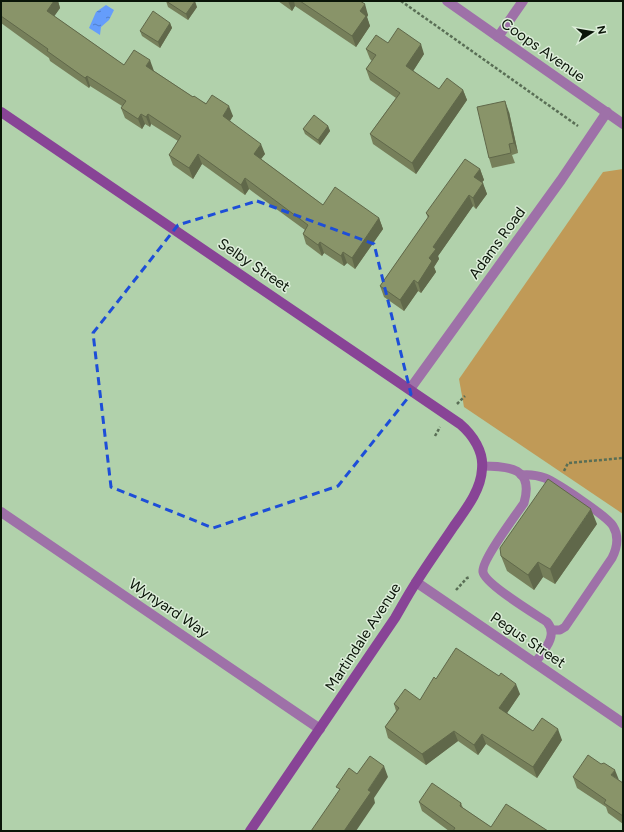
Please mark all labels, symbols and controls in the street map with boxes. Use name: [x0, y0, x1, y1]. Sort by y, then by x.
north arrow: [572, 12, 612, 52]
street label: Coops Avenue: [497, 14, 589, 86]
text: N: [594, 25, 609, 36]
street label: Adams Road: [465, 204, 529, 282]
street label: Selby Street: [215, 234, 294, 296]
street label: Wynyard Way: [126, 575, 213, 641]
street label: Martindale Avenue: [321, 580, 405, 694]
street label: Pegus Street: [487, 608, 569, 672]

